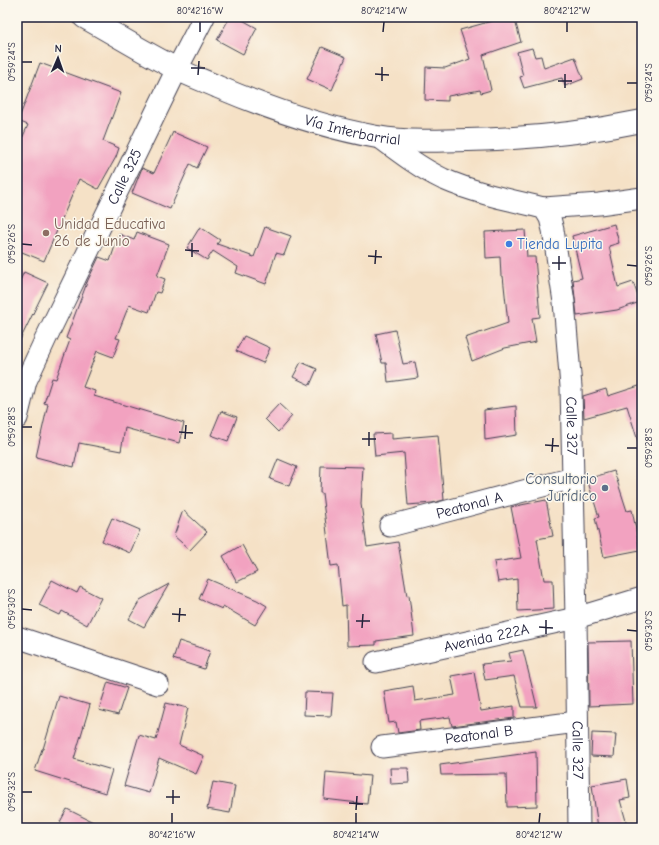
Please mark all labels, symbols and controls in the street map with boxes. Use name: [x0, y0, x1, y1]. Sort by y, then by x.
text: 80°42'16"W: [177, 5, 224, 17]
text: 80°42'14"W: [361, 5, 407, 17]
text: 80°42'12"W: [544, 5, 591, 17]
north arrow: [38, 38, 78, 78]
text: 0°59'24"S: [6, 42, 18, 82]
text: N: [55, 42, 62, 55]
text: 0°59'24"S: [643, 63, 655, 103]
street label: Vía Interbarrial: [302, 111, 401, 149]
street label: Calle 325: [103, 146, 146, 207]
place label: Unidad Educativa 26 de Junio: [54, 215, 166, 250]
text: 0°59'26"S: [6, 223, 18, 264]
marker: Unidad Educativa 26 de Junio: [41, 228, 51, 238]
place label: Tienda Lupita: [517, 235, 603, 253]
marker: Tienda Lupita: [504, 239, 514, 249]
text: 0°59'26"S: [643, 245, 655, 286]
street label: Calle 327: [562, 396, 581, 455]
text: 0°59'28"S: [6, 407, 18, 447]
text: 0°59'28"S: [643, 428, 655, 468]
place label: Consultorio Jurídico: [525, 470, 597, 505]
marker: Consultorio Jurídico: [600, 483, 610, 493]
street label: Peatonal A: [434, 488, 505, 523]
text: 0°59'30"S: [6, 588, 18, 629]
text: 0°59'30"S: [643, 610, 655, 651]
street label: Avenida 222A: [442, 620, 531, 656]
street label: Calle 327: [568, 720, 587, 779]
street label: Peatonal B: [444, 721, 514, 748]
text: 0°59'32"S: [6, 772, 18, 812]
text: 80°42'16"W: [149, 829, 196, 841]
text: 80°42'14"W: [333, 829, 379, 841]
text: 80°42'12"W: [516, 829, 563, 841]

